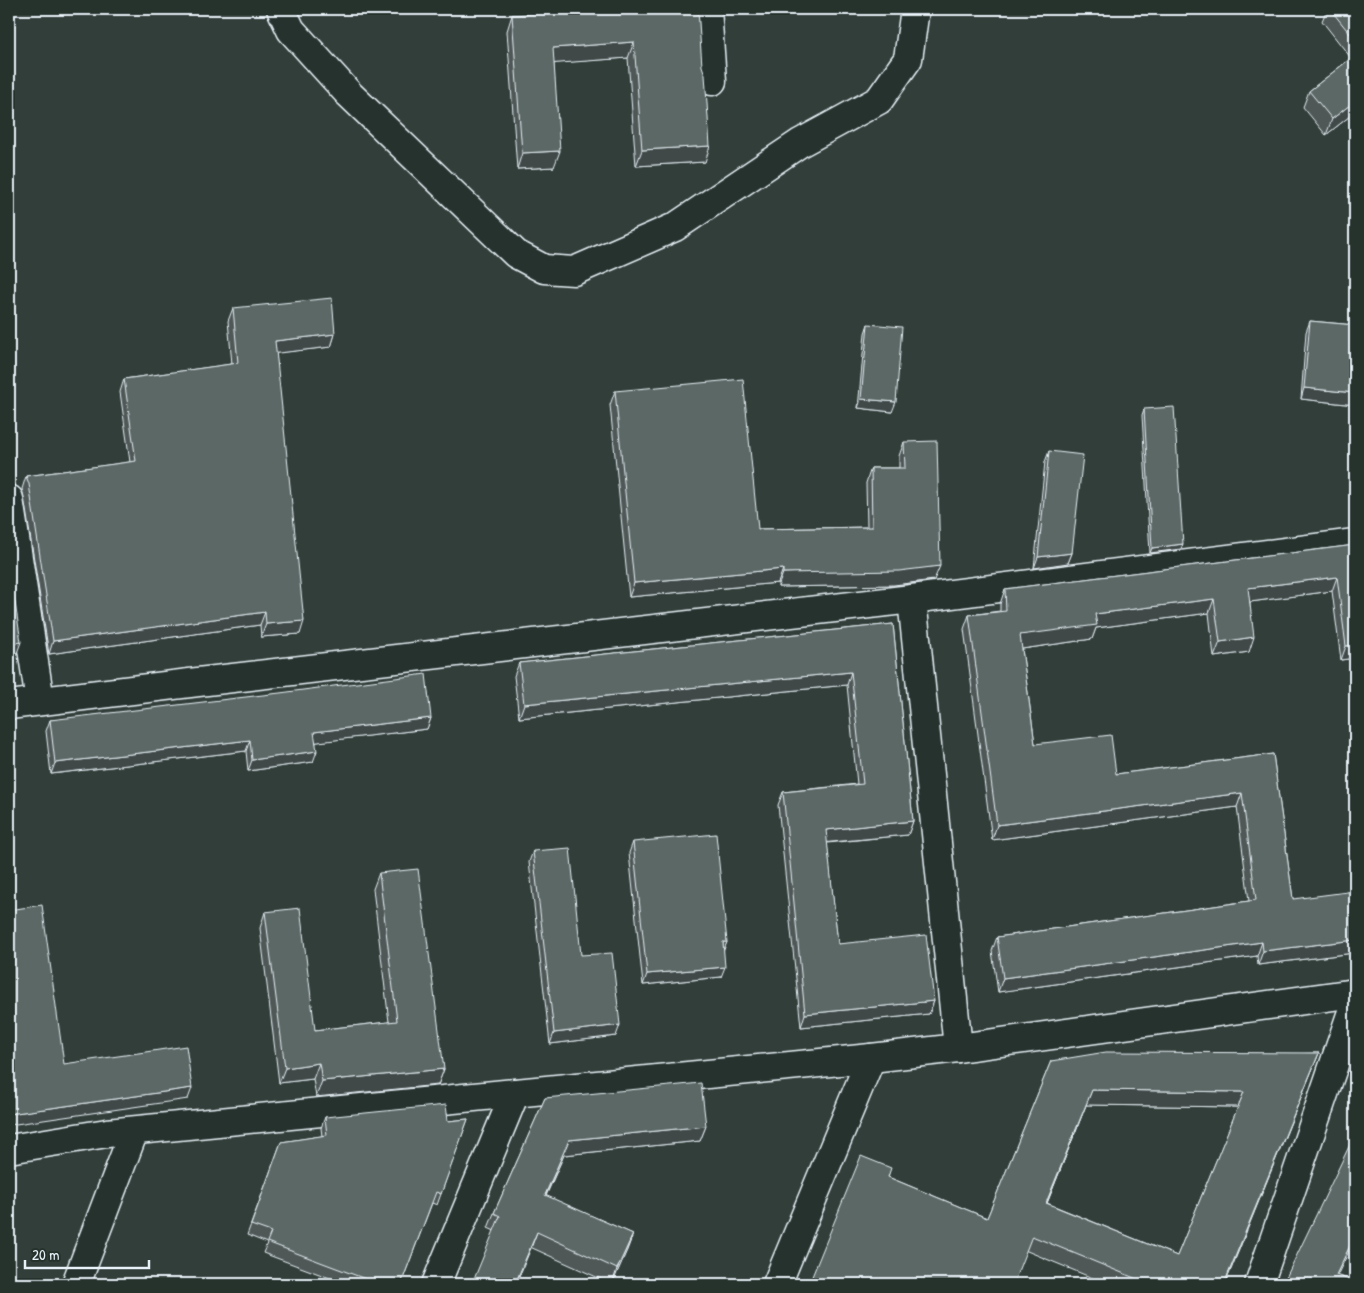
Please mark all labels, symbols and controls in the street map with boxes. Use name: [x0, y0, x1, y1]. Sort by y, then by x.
scale bar: [25, 1238, 149, 1270]
text: 20 m: [32, 1244, 59, 1265]

